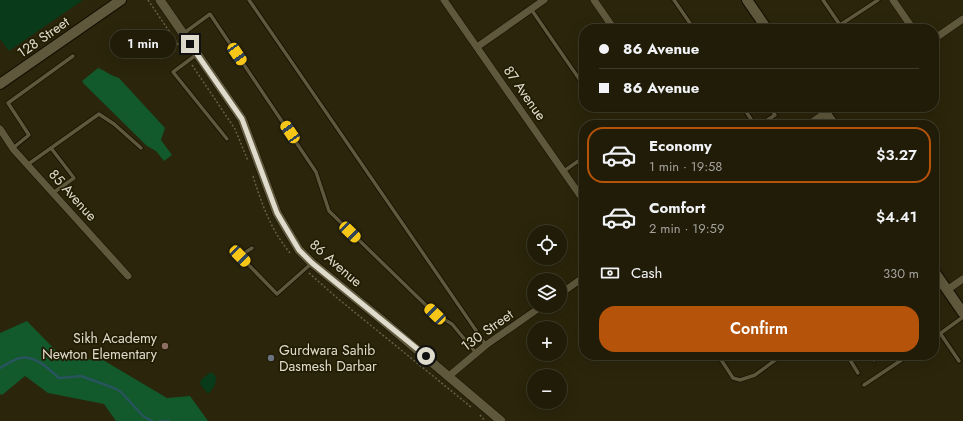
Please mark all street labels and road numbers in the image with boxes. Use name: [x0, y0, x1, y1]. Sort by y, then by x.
street label: 128 Street: [13, 11, 74, 62]
street label: 87 Avenue: [499, 62, 551, 124]
street label: 85 Avenue: [44, 165, 102, 225]
street label: 86 Avenue: [305, 235, 367, 291]
street label: 130 Street: [457, 304, 518, 356]

